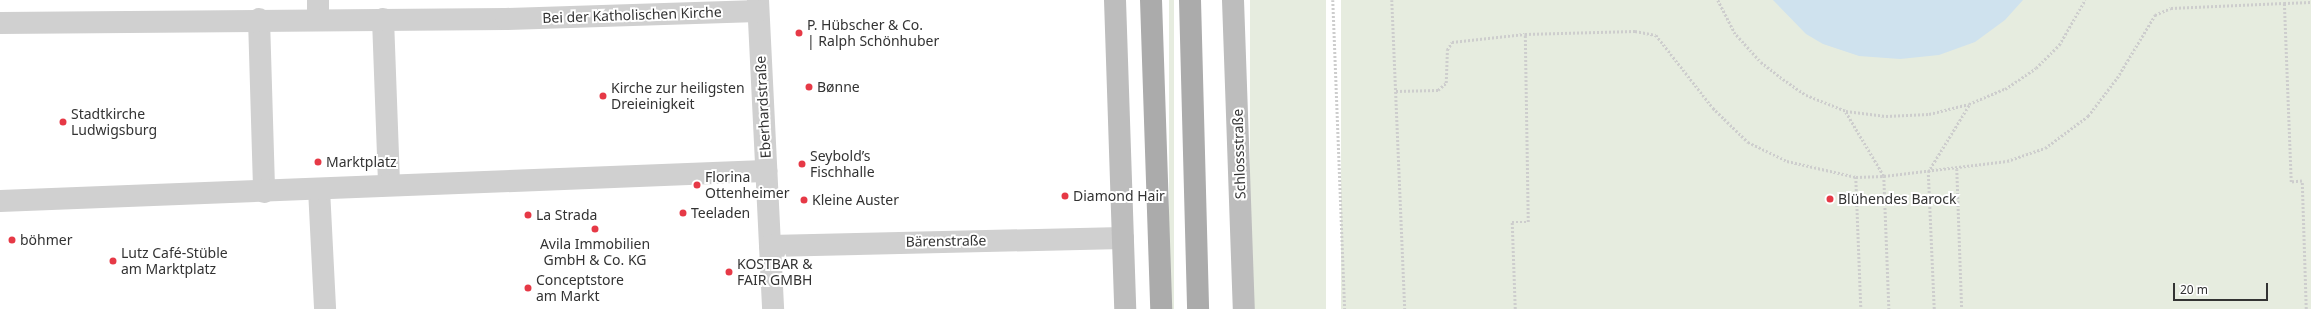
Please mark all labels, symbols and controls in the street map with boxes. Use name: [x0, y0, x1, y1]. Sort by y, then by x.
street label: Bei der Katholischen Kirche: [542, 3, 722, 27]
place label: P. Hübscher & Co. | Ralph Schönhuber: [807, 17, 939, 50]
marker: P. Hübscher & Co. | Ralph Schönhuber: [794, 28, 804, 38]
street label: Eberhardstraße: [752, 55, 774, 159]
place label: Bønne: [817, 79, 860, 95]
place label: Kirche zur heiligsten Dreieinigkeit: [611, 80, 745, 112]
marker: Bønne: [804, 82, 814, 92]
marker: Kirche zur heiligsten Dreieinigkeit: [598, 91, 608, 101]
place label: Stadtkirche Ludwigsburg: [71, 106, 157, 138]
street label: Schlossstraße: [1229, 109, 1249, 199]
marker: Stadtkirche Ludwigsburg: [58, 117, 68, 127]
place label: Seybold’s Fischhalle: [810, 148, 875, 180]
place label: Marktplatz: [326, 154, 397, 170]
marker: Marktplatz: [313, 157, 323, 167]
marker: Seybold’s Fischhalle: [797, 159, 807, 169]
place label: Florina Ottenheimer: [705, 169, 790, 202]
marker: Florina Ottenheimer: [692, 180, 702, 190]
place label: Diamond Hair: [1073, 188, 1165, 204]
marker: Diamond Hair: [1060, 191, 1070, 201]
place label: Blühendes Barock: [1838, 191, 1957, 207]
place label: Kleine Auster: [812, 192, 899, 208]
marker: Blühendes Barock: [1825, 194, 1835, 204]
marker: Kleine Auster: [799, 195, 809, 205]
place label: Teeladen: [691, 205, 750, 221]
place label: La Strada: [536, 207, 597, 223]
marker: Teeladen: [678, 208, 688, 218]
marker: La Strada: [523, 210, 533, 220]
marker: Avila Immobilien GmbH & Co. KG: [590, 224, 600, 234]
place label: böhmer: [20, 232, 72, 248]
street label: Bärenstraße: [905, 232, 987, 250]
marker: böhmer: [7, 235, 17, 245]
place label: Avila Immobilien GmbH & Co. KG: [540, 236, 650, 268]
place label: Lutz Café-Stüble am Marktplatz: [121, 245, 228, 278]
marker: Lutz Café-Stüble am Marktplatz: [108, 256, 118, 266]
place label: KOSTBAR & FAIR GMBH: [737, 256, 812, 288]
marker: KOSTBAR & FAIR GMBH: [724, 267, 734, 277]
place label: Conceptstore am Markt: [536, 272, 624, 304]
scale bar: [2175, 275, 2270, 301]
text: 20 m: [2180, 281, 2208, 298]
marker: Conceptstore am Markt: [523, 283, 533, 293]

